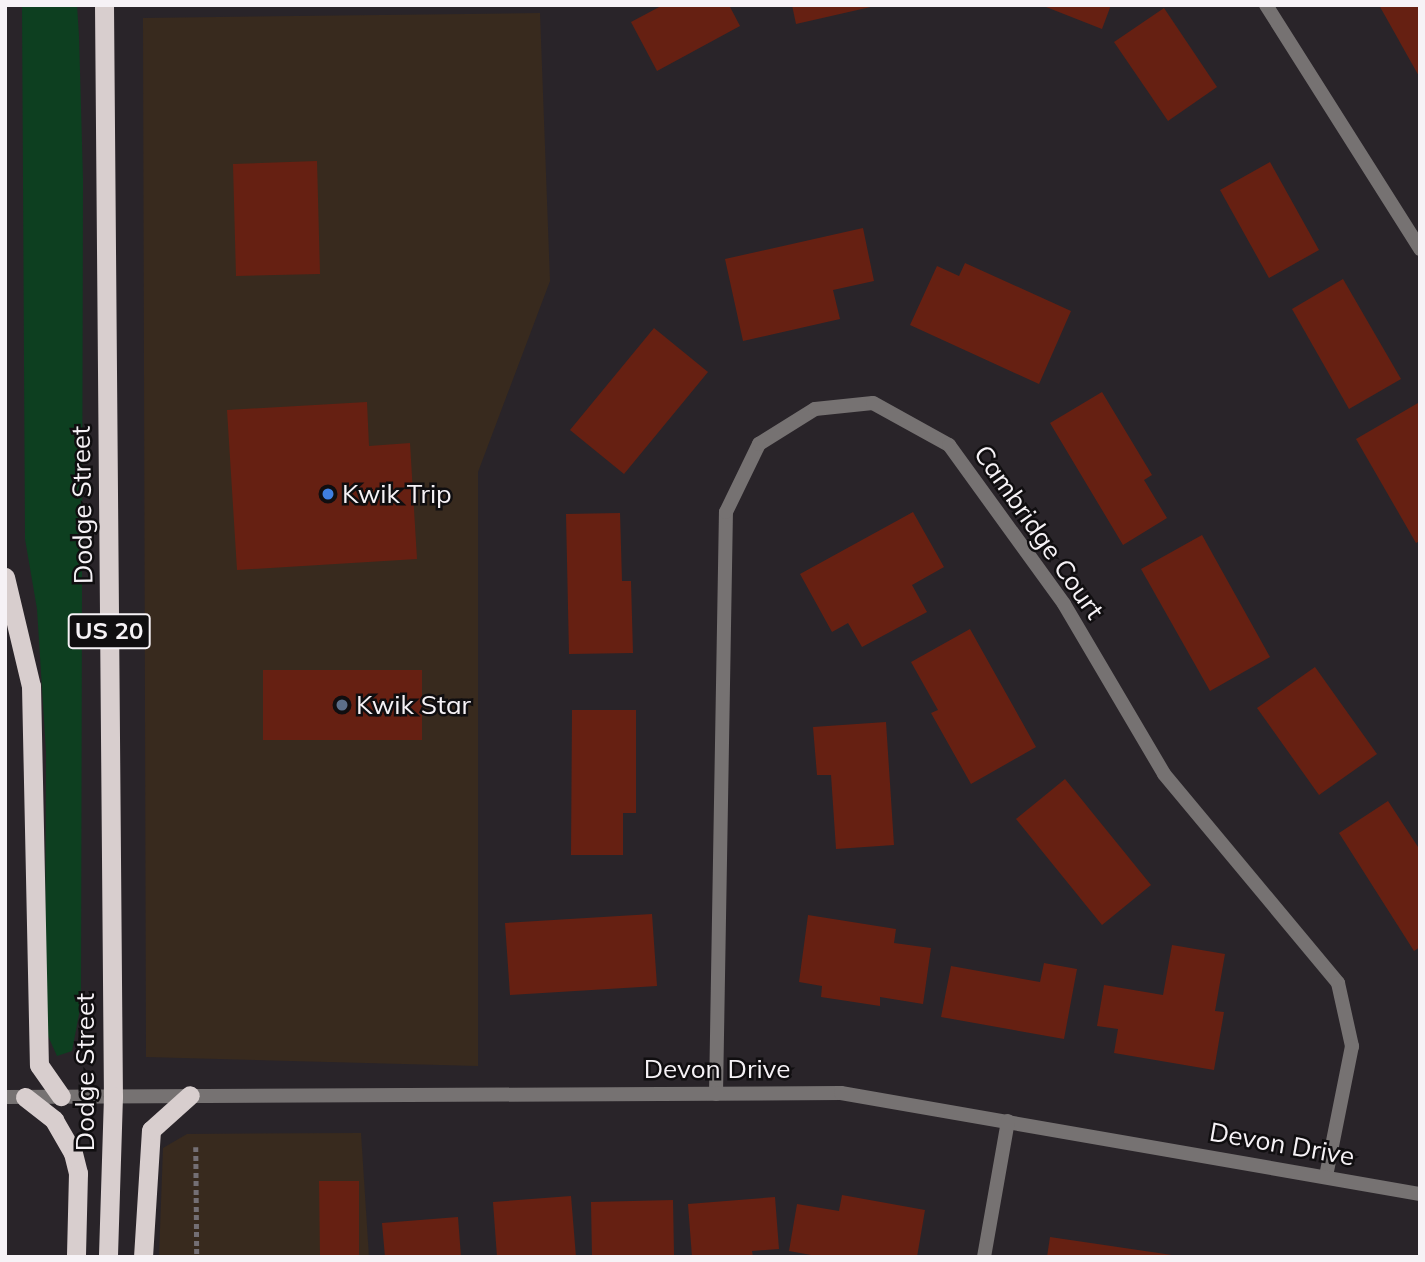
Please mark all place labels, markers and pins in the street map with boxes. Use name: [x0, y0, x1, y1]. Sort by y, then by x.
place label: Kwik Trip: [342, 478, 452, 510]
marker: Kwik Trip: [320, 486, 336, 502]
place label: Kwik Star: [356, 689, 471, 721]
marker: Kwik Star: [334, 697, 350, 713]

